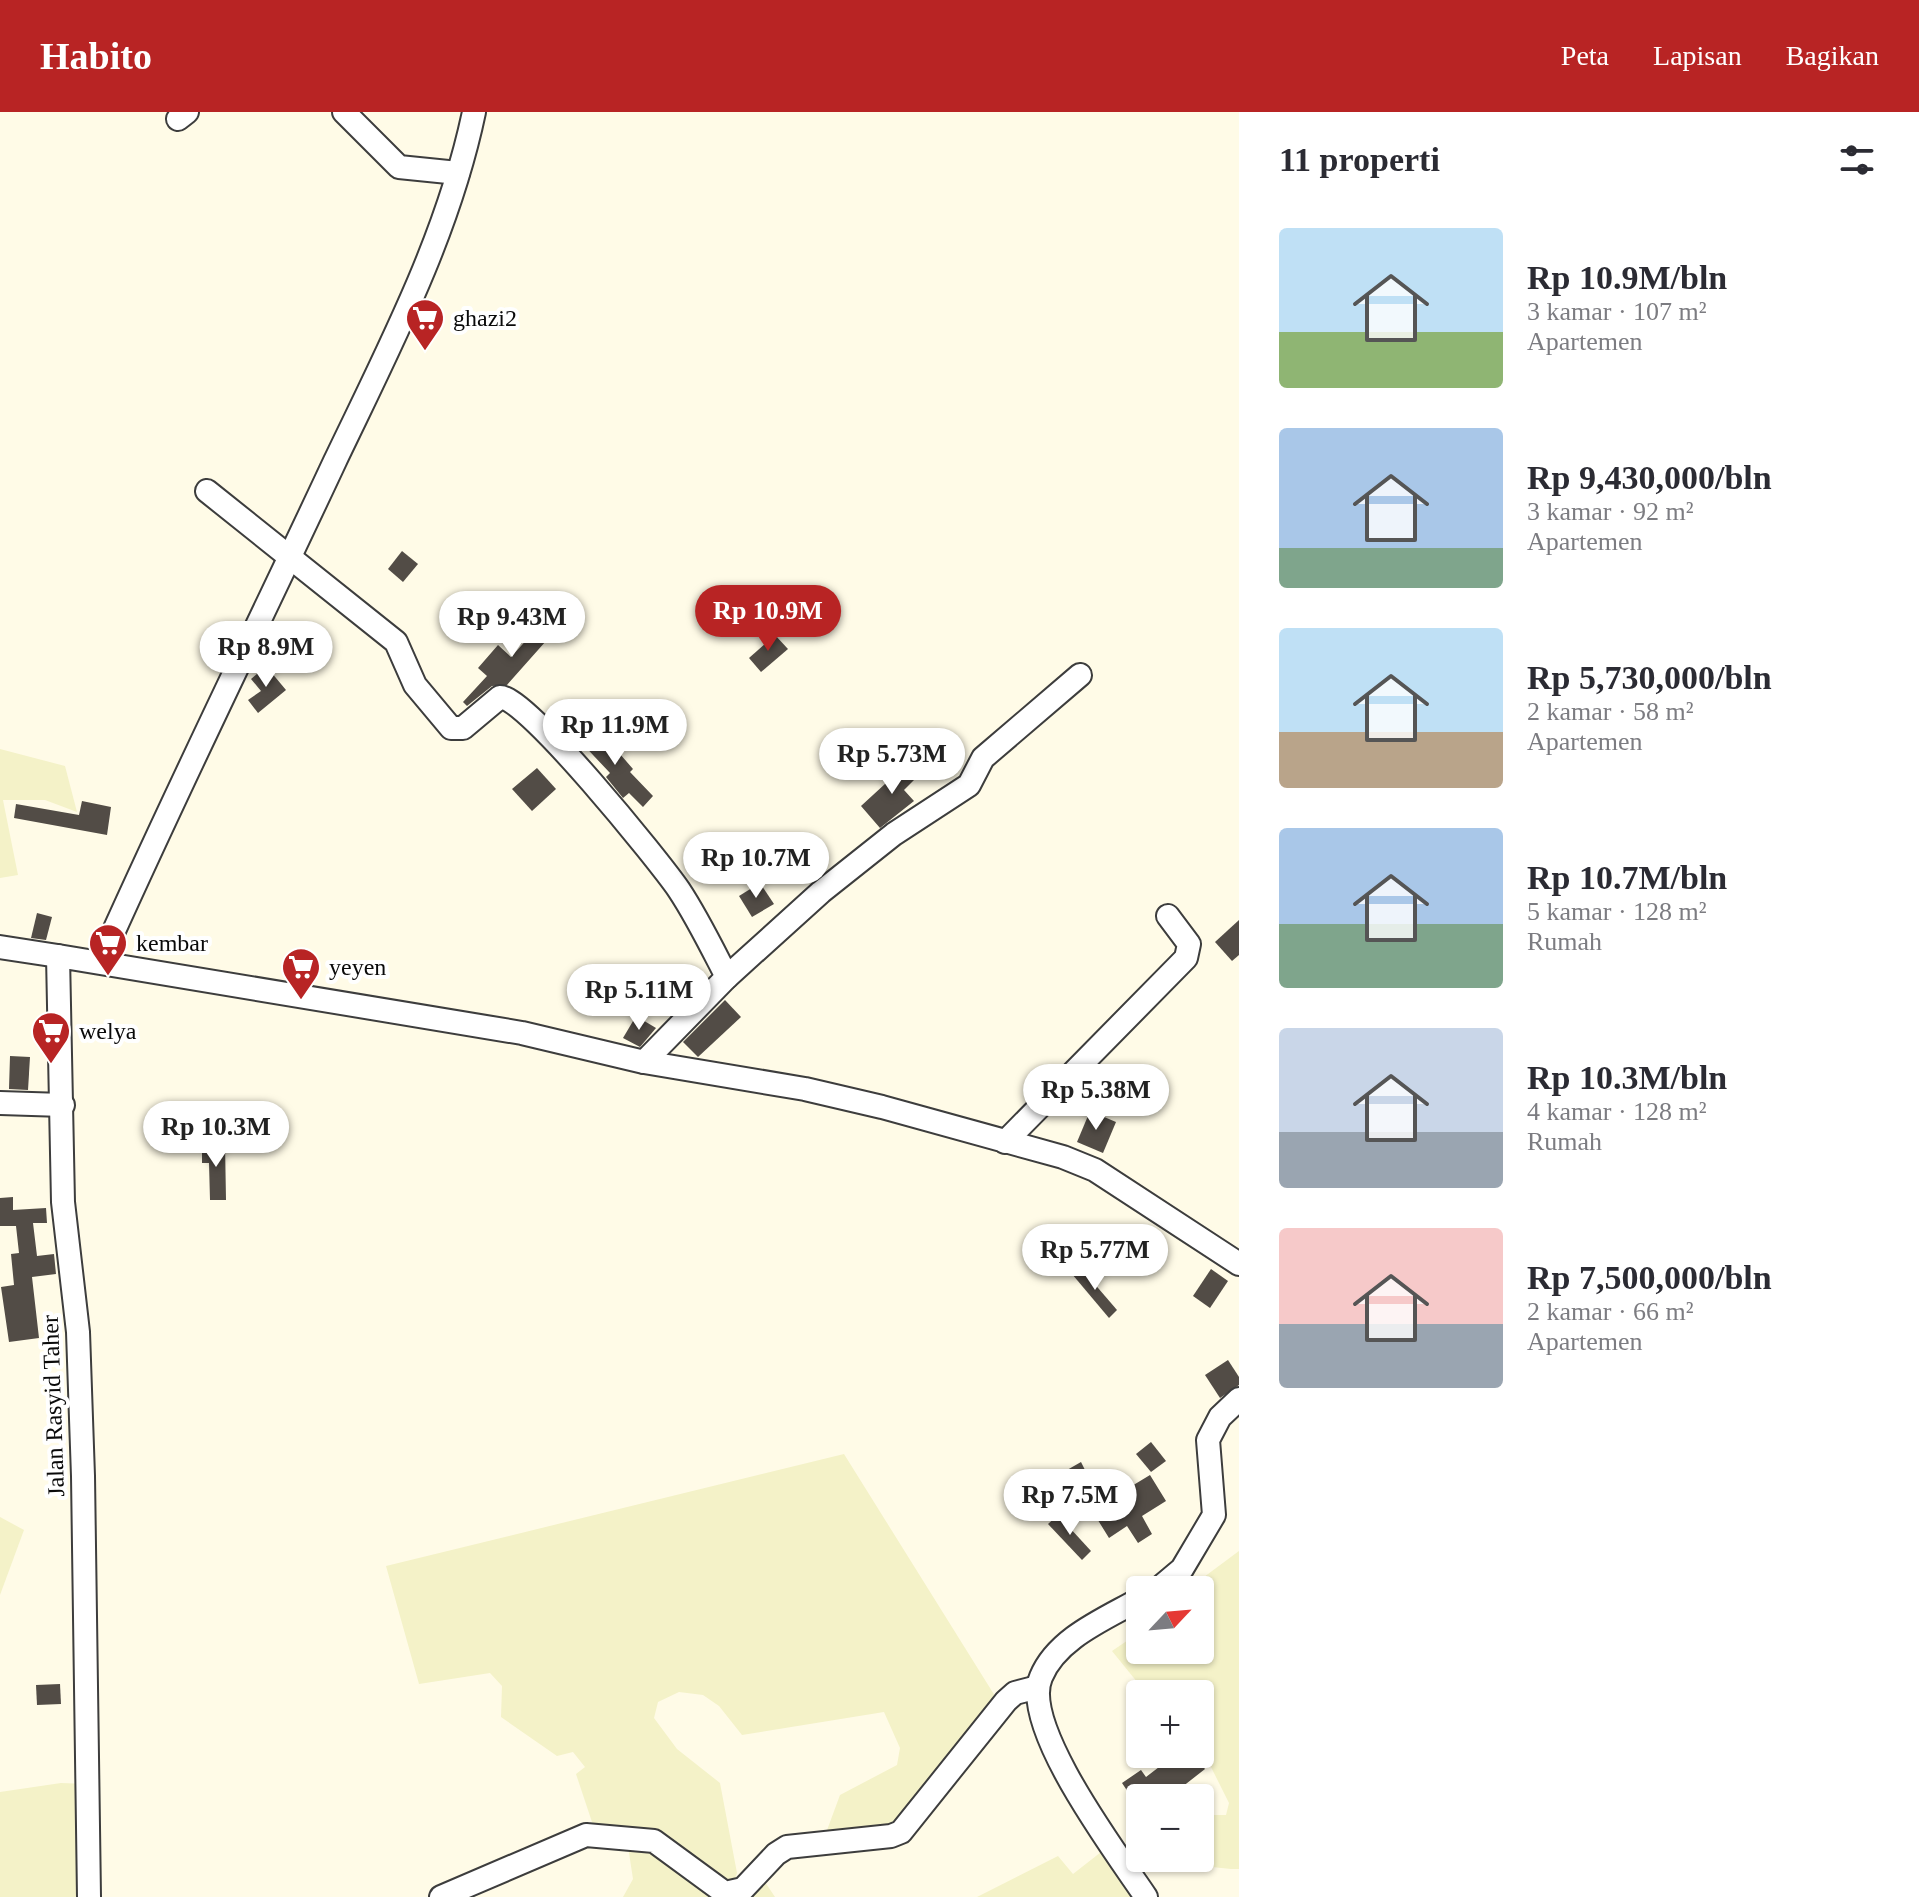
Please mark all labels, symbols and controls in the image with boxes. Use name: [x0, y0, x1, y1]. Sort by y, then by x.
text: Habito: [40, 35, 152, 77]
text: Peta: [1561, 40, 1609, 71]
text: Lapisan: [1653, 40, 1742, 71]
text: Bagikan: [1786, 40, 1879, 71]
icon: filters: [1835, 138, 1879, 182]
text: 11 properti: [1279, 141, 1440, 178]
text: Rp 10.9M/bln: [1527, 259, 1727, 296]
icon: home: [1343, 260, 1439, 356]
supermarket icon: ghazi2: [404, 297, 446, 352]
text: 3 kamar · 107 m²: [1527, 297, 1707, 326]
place label: ghazi2: [453, 305, 517, 331]
text: Apartemen: [1527, 327, 1643, 356]
text: Rp 9,430,000/bln: [1527, 459, 1772, 496]
icon: home: [1343, 460, 1439, 556]
text: 3 kamar · 92 m²: [1527, 497, 1694, 526]
text: Apartemen: [1527, 527, 1643, 556]
pin: Rp 10.9M: [685, 585, 851, 653]
pin: Rp 9.43M: [429, 591, 595, 659]
text: Rp 10.9M: [713, 596, 823, 625]
text: Rp 9.43M: [457, 602, 567, 631]
pin: Rp 8.9M: [192, 621, 340, 689]
text: Rp 8.9M: [218, 632, 314, 661]
text: Rp 5,730,000/bln: [1527, 659, 1772, 696]
icon: home: [1343, 660, 1439, 756]
text: 2 kamar · 58 m²: [1527, 697, 1694, 726]
pin: Rp 11.9M: [532, 699, 698, 767]
text: Rp 11.9M: [561, 710, 669, 739]
text: Apartemen: [1527, 727, 1643, 756]
pin: Rp 5.73M: [809, 728, 975, 796]
text: Rp 5.73M: [837, 739, 947, 768]
pin: Rp 10.7M: [673, 832, 839, 900]
text: Rp 10.7M: [701, 843, 811, 872]
text: Rp 10.7M/bln: [1527, 859, 1727, 896]
icon: home: [1343, 860, 1439, 956]
text: 5 kamar · 128 m²: [1527, 897, 1707, 926]
supermarket icon: kembar: [87, 922, 129, 977]
text: Rumah: [1527, 927, 1602, 956]
place label: kembar: [136, 930, 208, 956]
supermarket icon: yeyen: [280, 946, 322, 1001]
place label: yeyen: [329, 954, 386, 980]
pin: Rp 5.11M: [556, 964, 722, 1032]
text: Rp 5.11M: [585, 975, 693, 1004]
supermarket icon: welya: [30, 1010, 72, 1065]
place label: welya: [79, 1018, 137, 1044]
text: Rp 10.3M/bln: [1527, 1059, 1727, 1096]
icon: home: [1343, 1060, 1439, 1156]
pin: Rp 5.38M: [1013, 1064, 1179, 1132]
text: Rp 5.38M: [1041, 1075, 1151, 1104]
text: 4 kamar · 128 m²: [1527, 1097, 1707, 1126]
pin: Rp 10.3M: [133, 1101, 299, 1169]
text: Rp 10.3M: [161, 1112, 271, 1141]
text: Rumah: [1527, 1127, 1602, 1156]
pin: Rp 5.77M: [1012, 1224, 1178, 1292]
text: Rp 5.77M: [1040, 1235, 1150, 1264]
text: Rp 7,500,000/bln: [1527, 1259, 1772, 1296]
icon: home: [1343, 1260, 1439, 1356]
text: 2 kamar · 66 m²: [1527, 1297, 1694, 1326]
street label: Jalan Rasyid Taher: [37, 1315, 69, 1497]
text: Apartemen: [1527, 1327, 1643, 1356]
pin: Rp 7.5M: [996, 1469, 1144, 1537]
text: Rp 7.5M: [1022, 1480, 1118, 1509]
north arrow: [1126, 1576, 1214, 1664]
map controls: [1126, 1576, 1214, 1872]
button: +: [1126, 1680, 1214, 1768]
button: −: [1126, 1784, 1214, 1872]

